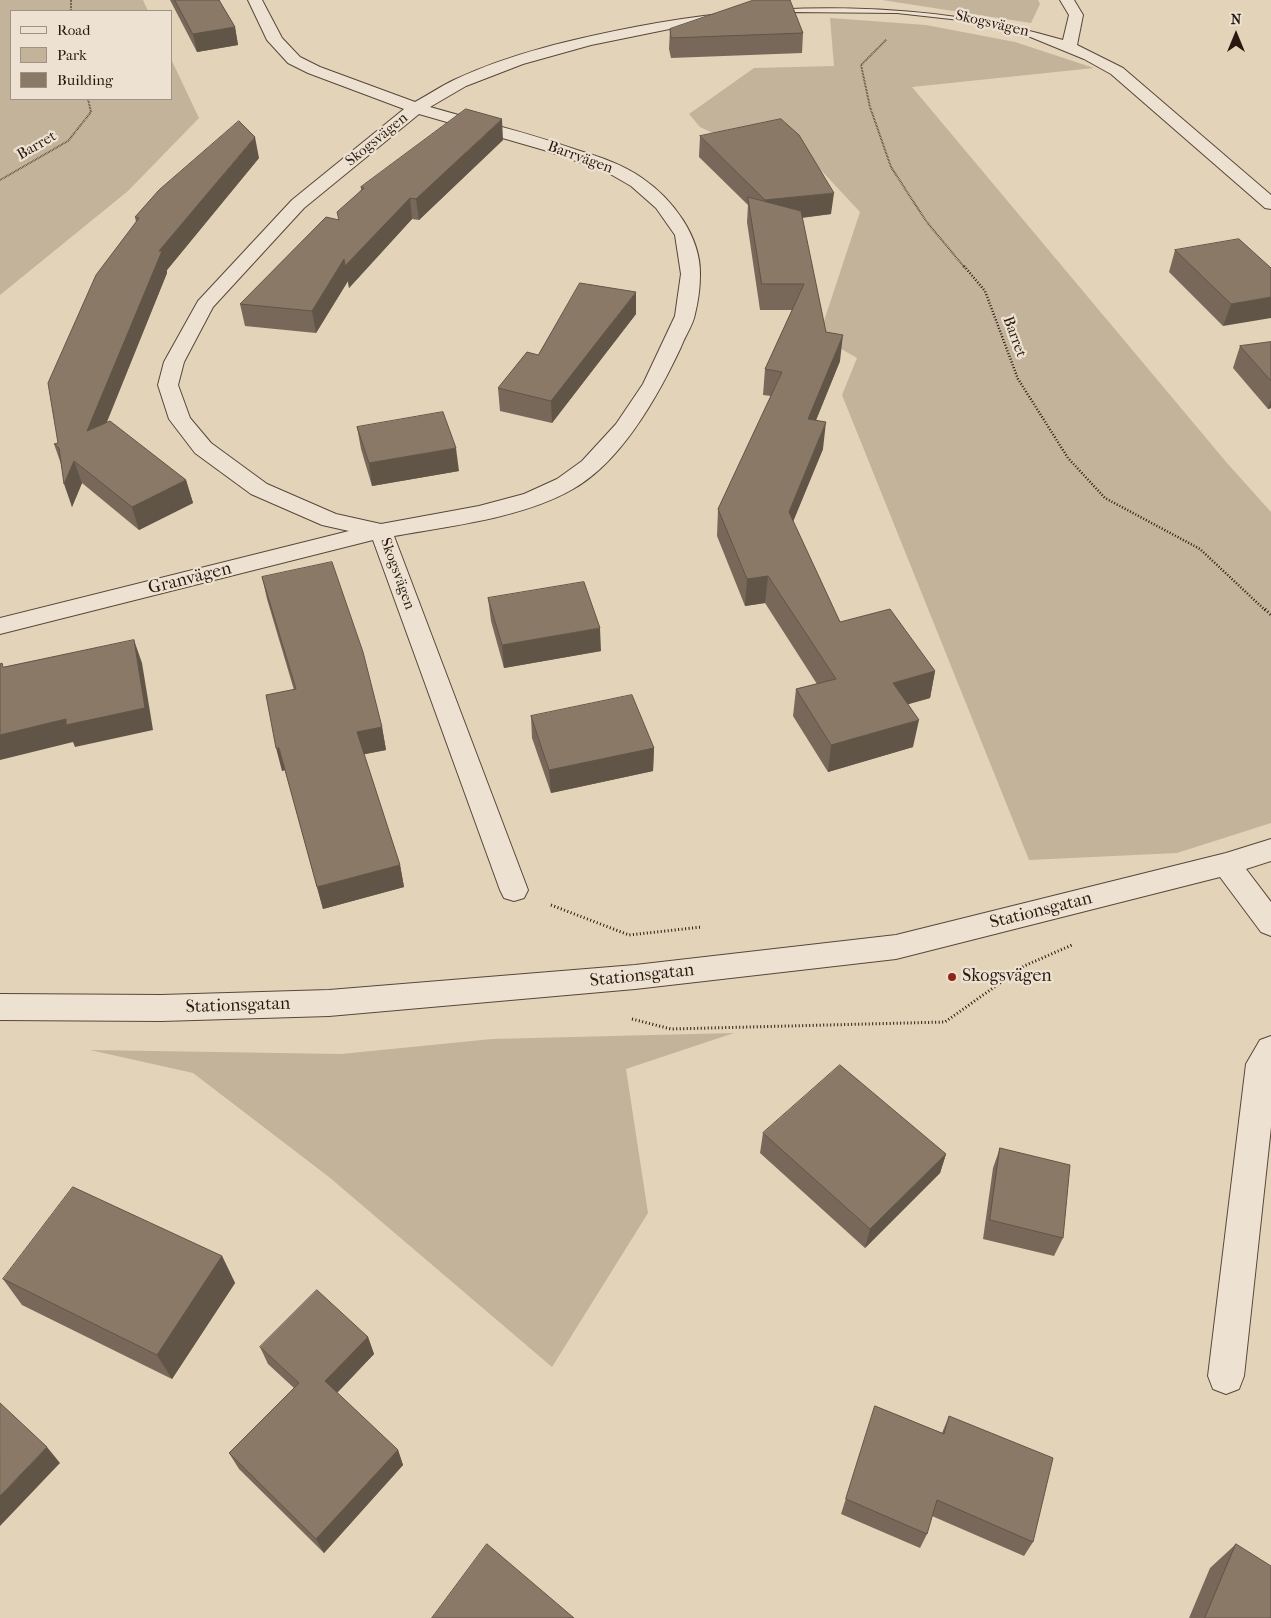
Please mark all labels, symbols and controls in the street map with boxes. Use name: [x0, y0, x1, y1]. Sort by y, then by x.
street label: Skogsvägen: [954, 7, 1030, 41]
legend: [10, 10, 172, 100]
north arrow: [1211, 10, 1261, 60]
text: N: [1231, 11, 1241, 28]
text: Road: [57, 21, 90, 39]
text: Park: [57, 46, 87, 64]
text: Building: [57, 71, 113, 89]
street label: Skogsvägen: [342, 109, 412, 171]
street label: Barret: [14, 128, 60, 164]
street label: Barrvägen: [545, 138, 615, 178]
street label: Barret: [998, 314, 1030, 360]
street label: Skogsvägen: [376, 536, 418, 612]
street label: Granvägen: [146, 558, 234, 600]
street label: Stationsgatan: [988, 888, 1094, 934]
street label: Stationsgatan: [589, 960, 695, 992]
place label: Skogsvägen: [962, 966, 1052, 988]
marker: Skogsvägen: [946, 971, 958, 983]
street label: Stationsgatan: [185, 993, 291, 1019]

